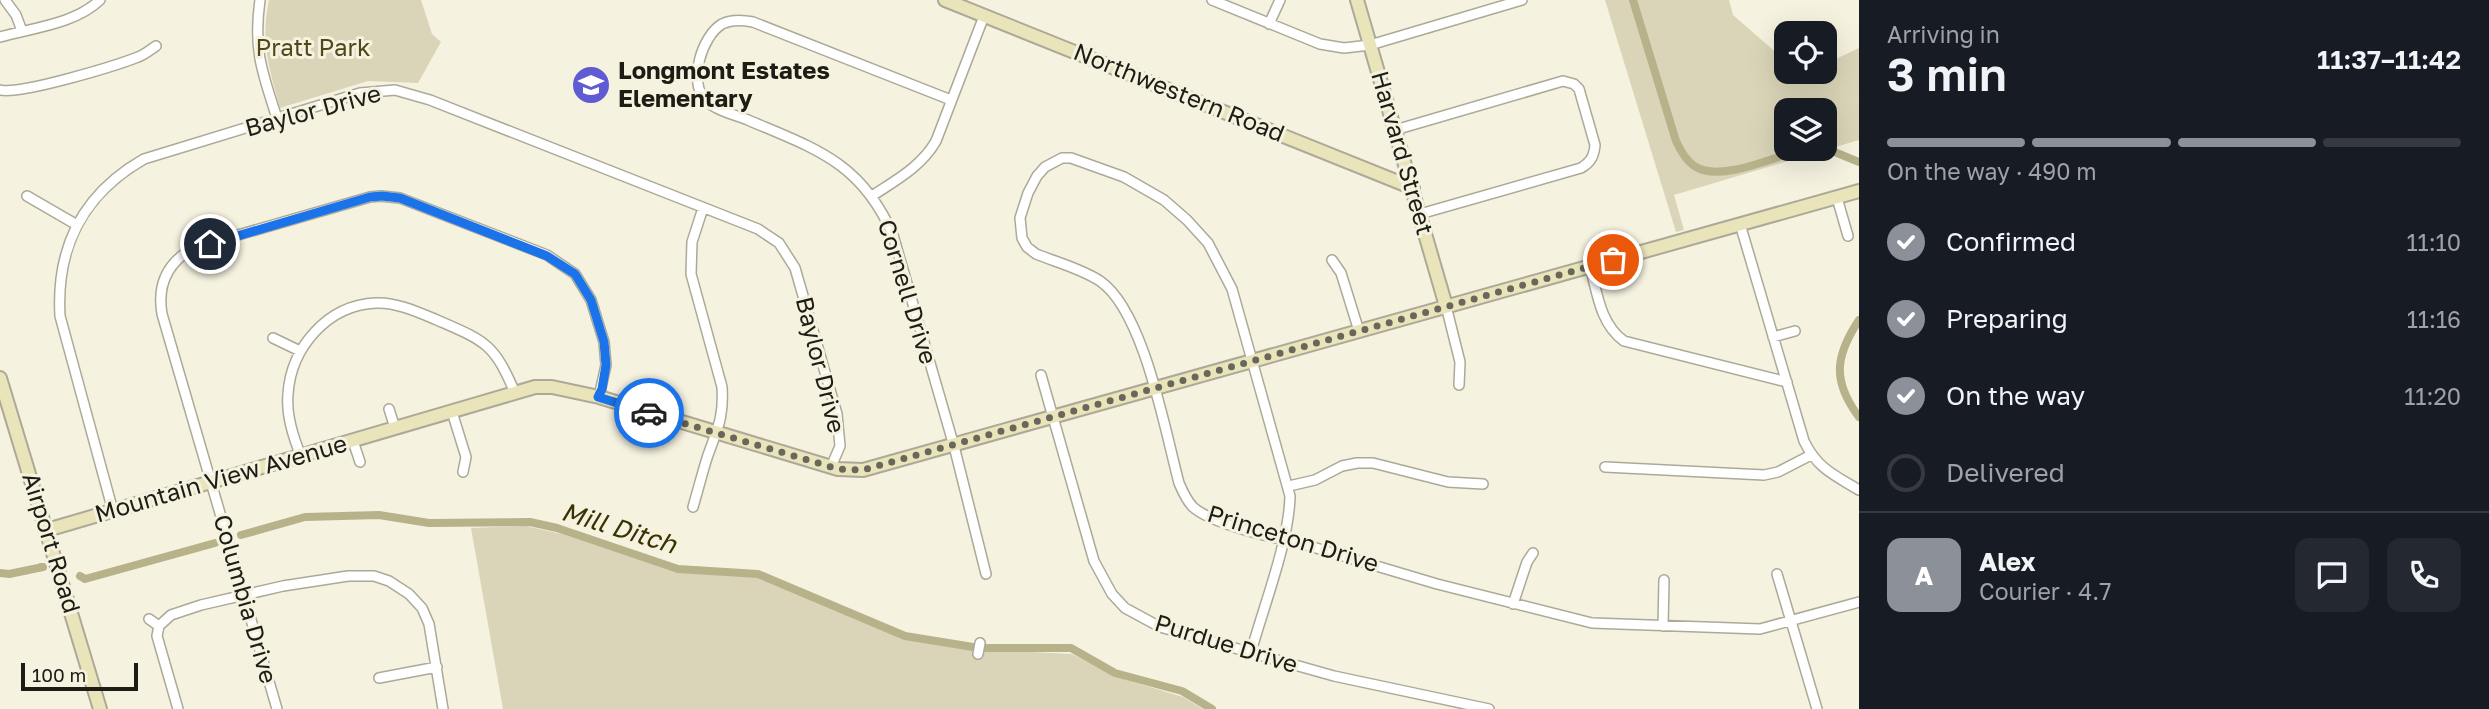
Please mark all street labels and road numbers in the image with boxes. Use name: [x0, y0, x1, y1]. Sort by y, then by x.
street label: Northwestern Road: [1070, 36, 1289, 147]
street label: Harvard Street: [1366, 67, 1441, 238]
street label: Baylor Drive: [242, 78, 384, 142]
street label: Cornell Drive: [873, 216, 944, 367]
street label: Baylor Drive: [791, 294, 852, 436]
street label: Mountain View Avenue: [91, 428, 350, 527]
street label: Airport Road: [17, 469, 88, 616]
street label: Princeton Drive: [1204, 498, 1383, 577]
street label: Columbia Drive: [208, 511, 284, 686]
street label: Purdue Drive: [1151, 607, 1301, 678]

